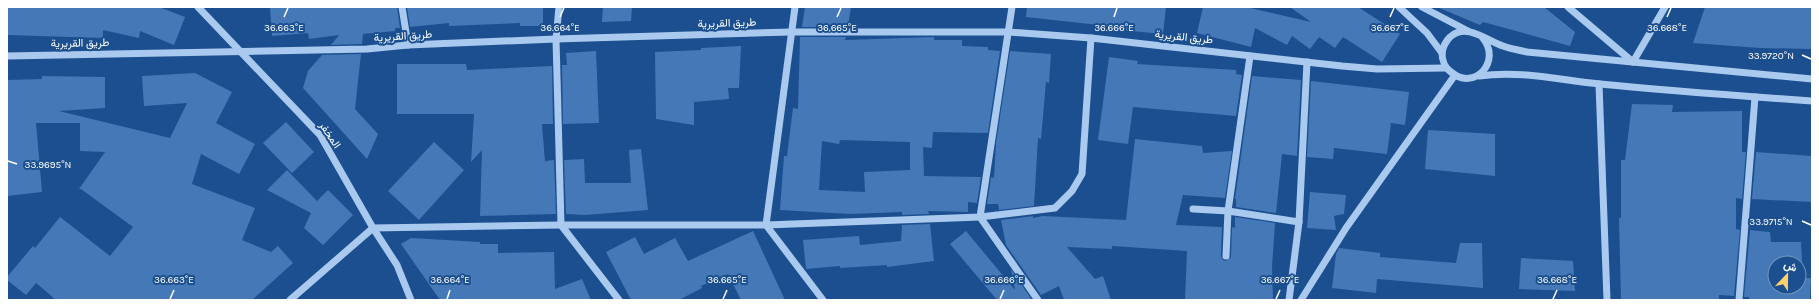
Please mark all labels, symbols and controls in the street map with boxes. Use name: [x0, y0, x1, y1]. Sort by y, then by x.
street label: طريق القريرية: [698, 15, 756, 31]
text: 36.663°E: [264, 22, 304, 34]
text: 36.664°E: [540, 22, 580, 34]
text: 36.665°E: [817, 22, 857, 34]
text: 36.666°E: [1094, 22, 1134, 34]
text: 36.667°E: [1371, 22, 1409, 34]
text: 36.668°E: [1647, 22, 1687, 34]
street label: طريق القريرية: [373, 27, 433, 45]
street label: طريق القريرية: [1154, 27, 1214, 47]
street label: طريق القريرية: [51, 36, 109, 50]
text: 33.9720°N: [1748, 50, 1794, 62]
street label: المخفر: [316, 118, 344, 151]
text: 33.9695°N: [25, 159, 71, 171]
text: 33.9715°N: [1749, 216, 1793, 228]
north arrow: [1767, 255, 1807, 295]
text: ش: [1782, 258, 1799, 275]
text: 36.663°E: [154, 274, 194, 286]
text: 36.664°E: [430, 274, 470, 286]
text: 36.665°E: [707, 274, 747, 286]
text: 36.666°E: [984, 274, 1024, 286]
text: 36.667°E: [1261, 274, 1299, 286]
text: 36.668°E: [1537, 274, 1577, 286]

